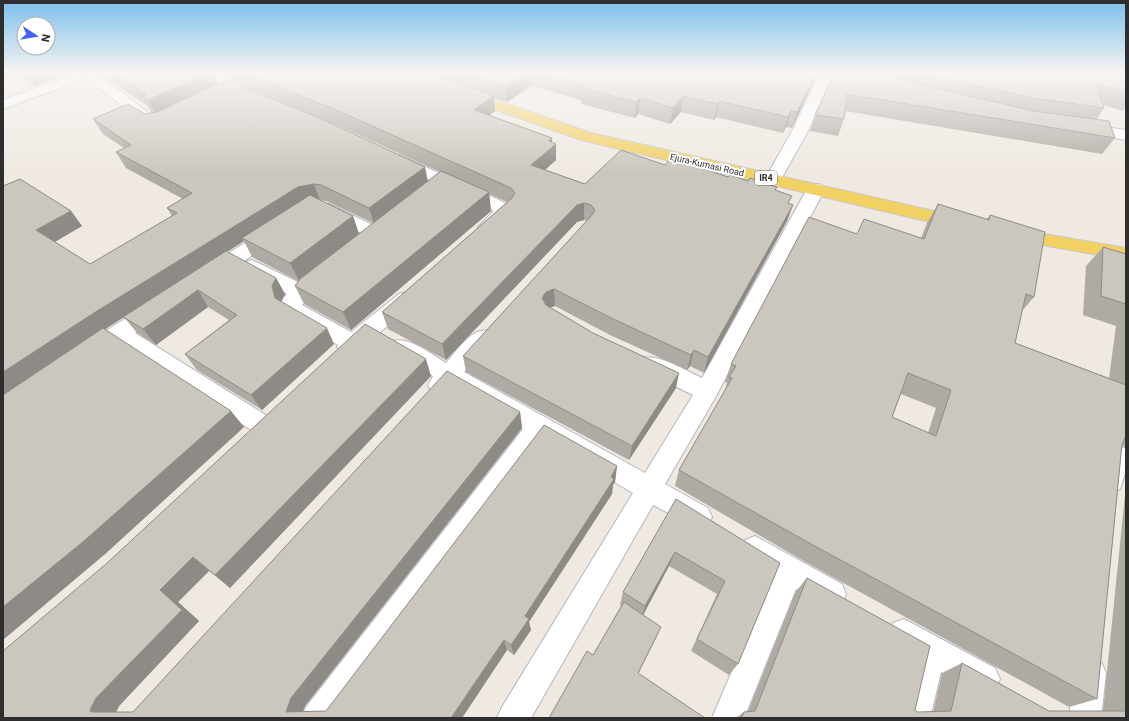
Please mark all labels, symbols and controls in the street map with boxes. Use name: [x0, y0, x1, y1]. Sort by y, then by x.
north arrow: [16, 16, 56, 56]
text: N: [38, 33, 52, 43]
street label: Ejura-Kumasi Road: [669, 152, 745, 178]
road number: IR4: [755, 171, 777, 185]

